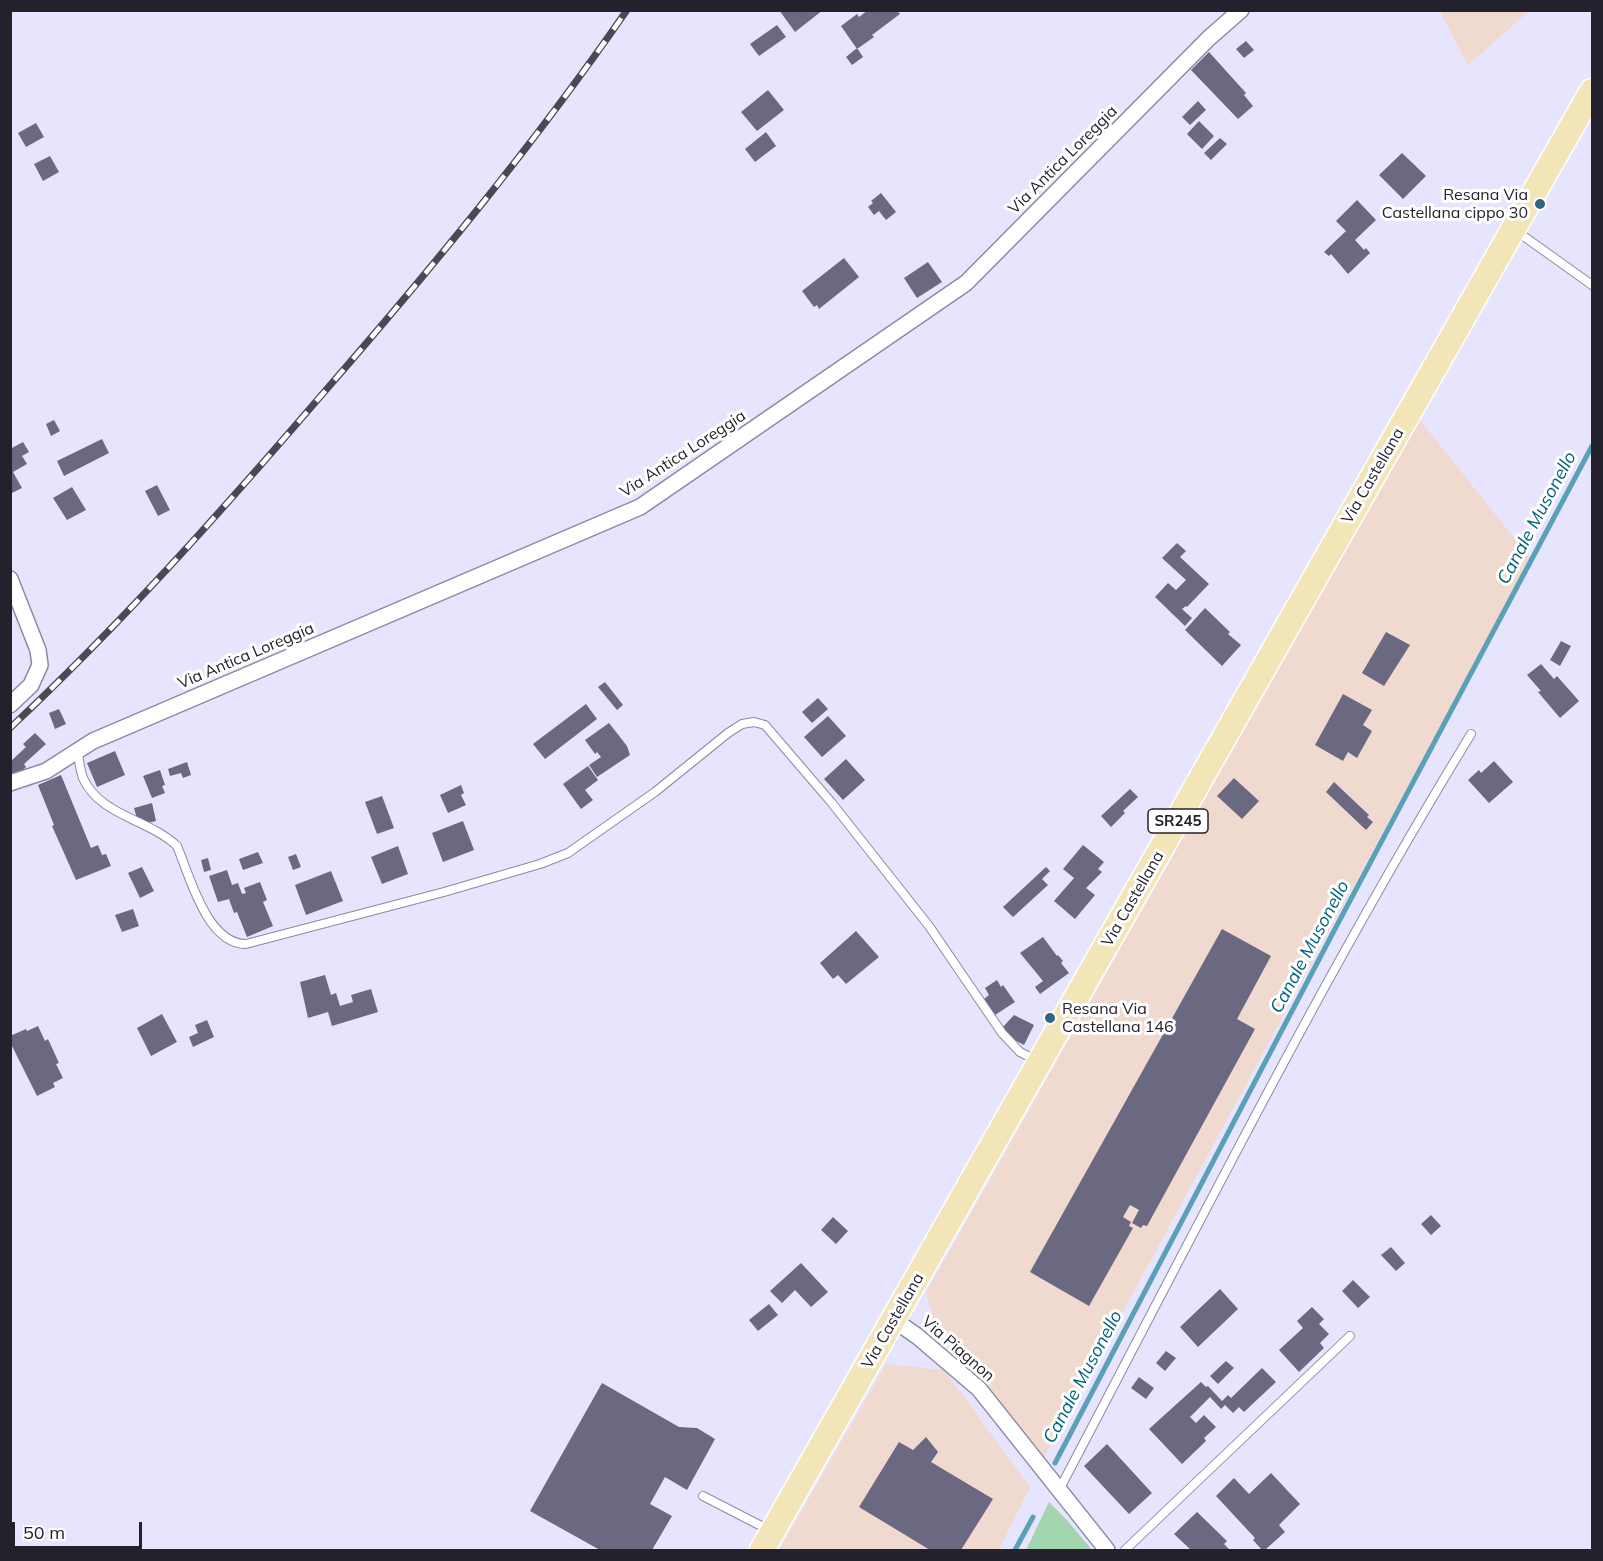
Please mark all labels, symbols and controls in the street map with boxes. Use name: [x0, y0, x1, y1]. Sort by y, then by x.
street label: Via Antica Loreggia: [1005, 102, 1121, 218]
place label: Resana Via Castellana cippo 30: [1382, 185, 1528, 223]
marker: Resana Via Castellana cippo 30: [1533, 197, 1547, 211]
street label: Via Antica Loreggia: [617, 406, 749, 502]
street label: Via Castellana: [1338, 425, 1408, 527]
water label: Canale Musonello: [1493, 448, 1581, 588]
street label: Via Antica Loreggia: [175, 619, 317, 693]
road number: SR245: [1148, 809, 1208, 833]
street label: Via Castellana: [1098, 848, 1168, 950]
water label: Canale Musonello: [1266, 877, 1354, 1017]
place label: Resana Via Castellana 146: [1062, 999, 1174, 1037]
marker: Resana Via Castellana 146: [1043, 1011, 1057, 1025]
street label: Via Castellana: [858, 1270, 928, 1372]
water label: Canale Musonello: [1039, 1307, 1127, 1447]
street label: Via Piagnon: [918, 1312, 998, 1386]
scale bar: [15, 1510, 146, 1548]
text: 50 m: [23, 1521, 65, 1544]

